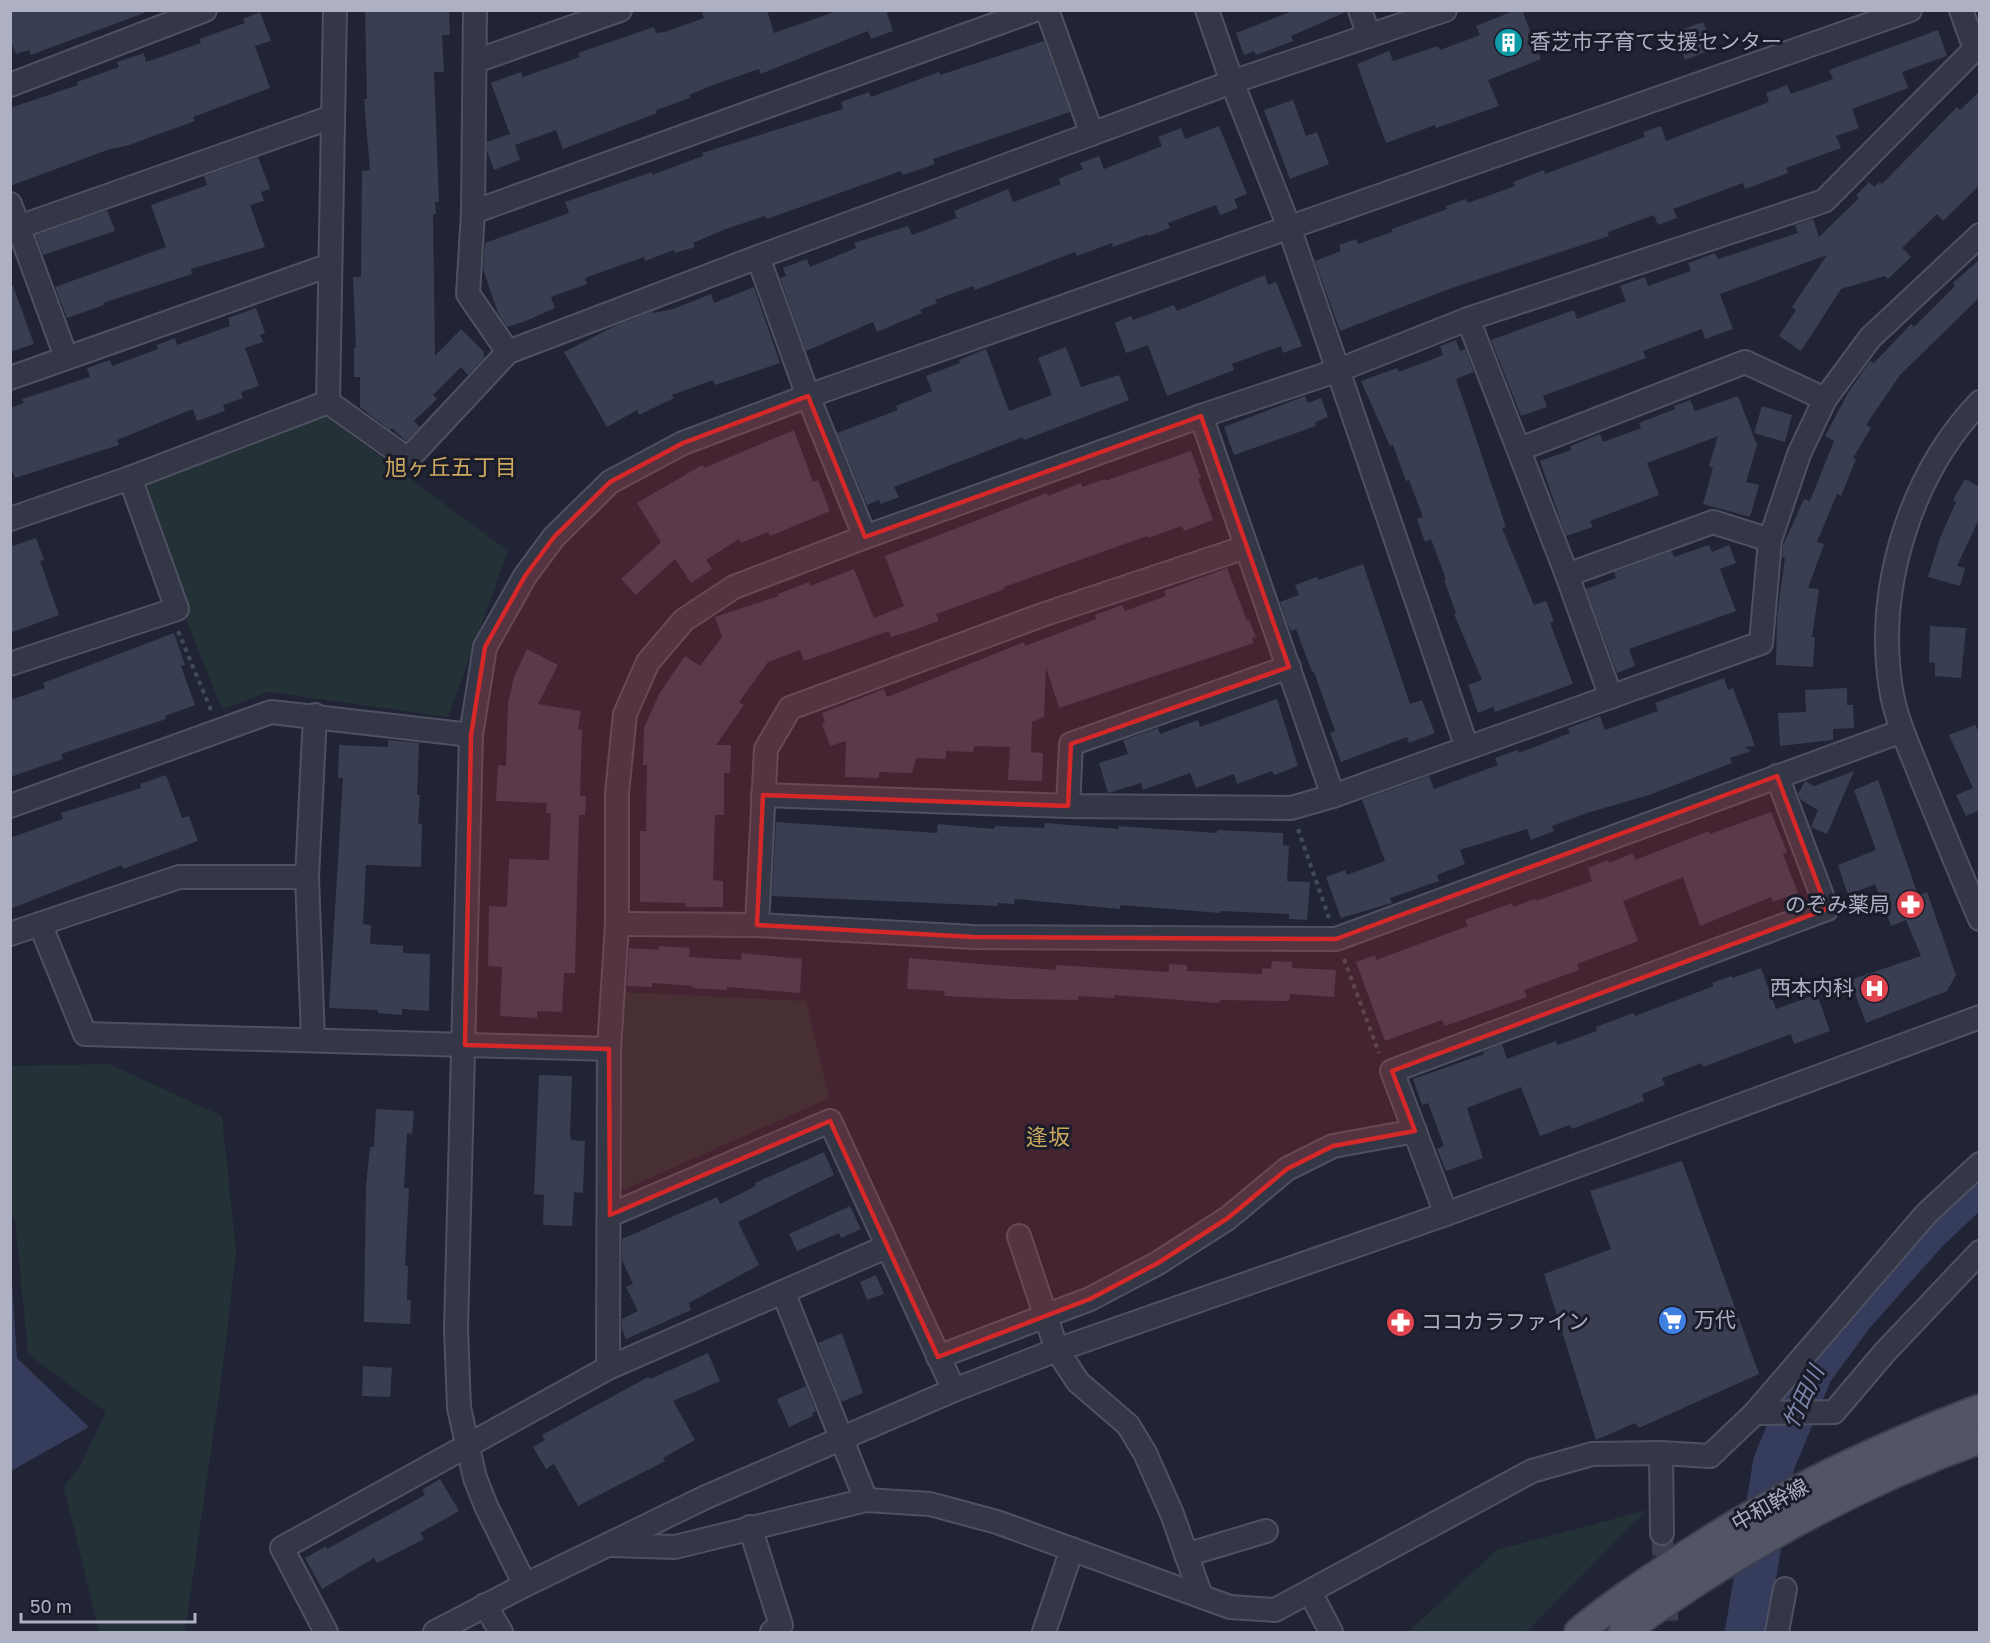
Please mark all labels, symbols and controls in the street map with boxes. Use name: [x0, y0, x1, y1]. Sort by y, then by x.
building icon: 香芝市子育て支援センター: [1493, 26, 1525, 58]
place label: 香芝市子育て支援センター: [1530, 28, 1782, 54]
district label: 旭ヶ丘五丁目: [385, 453, 517, 480]
pharmacy icon: のぞみ薬局: [1895, 889, 1927, 921]
place label: のぞみ薬局: [1785, 891, 1890, 917]
hospital icon: 西本内科: [1859, 972, 1891, 1004]
place label: 西本内科: [1770, 974, 1854, 1000]
district label: 逢坂: [1026, 1123, 1070, 1150]
supermarket icon: 万代: [1657, 1304, 1689, 1336]
pharmacy icon: ココカラファイン: [1384, 1306, 1416, 1338]
place label: 万代: [1694, 1306, 1736, 1332]
place label: ココカラファイン: [1421, 1308, 1589, 1334]
water label: 竹田川: [1776, 1359, 1830, 1432]
street label: 中和幹線: [1726, 1472, 1813, 1536]
scale bar: [21, 1586, 195, 1624]
text: 50 m: [30, 1595, 72, 1617]

